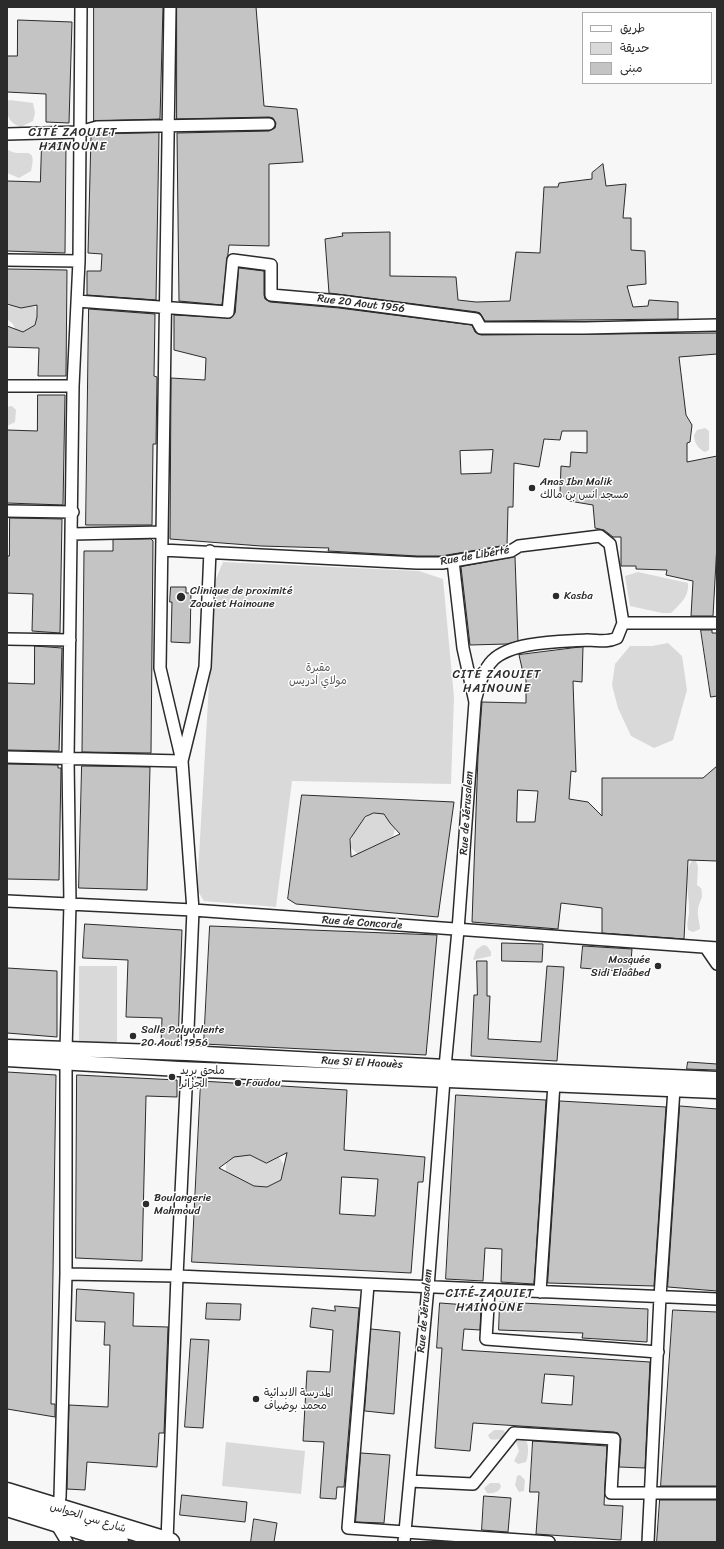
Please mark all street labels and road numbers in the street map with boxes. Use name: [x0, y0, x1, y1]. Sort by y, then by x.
street label: Rue 20 Aout 1956: [316, 292, 406, 316]
street label: Rue de Libérté: [439, 543, 511, 569]
street label: Rue de Jérusalem: [457, 771, 477, 855]
street label: Rue de Concorde: [321, 914, 403, 932]
street label: Rue Si El Haouès: [321, 1054, 403, 1072]
street label: Rue de Jérusalem: [415, 1269, 435, 1353]
street label: شارع سي الحواس: [48, 1500, 128, 1536]

